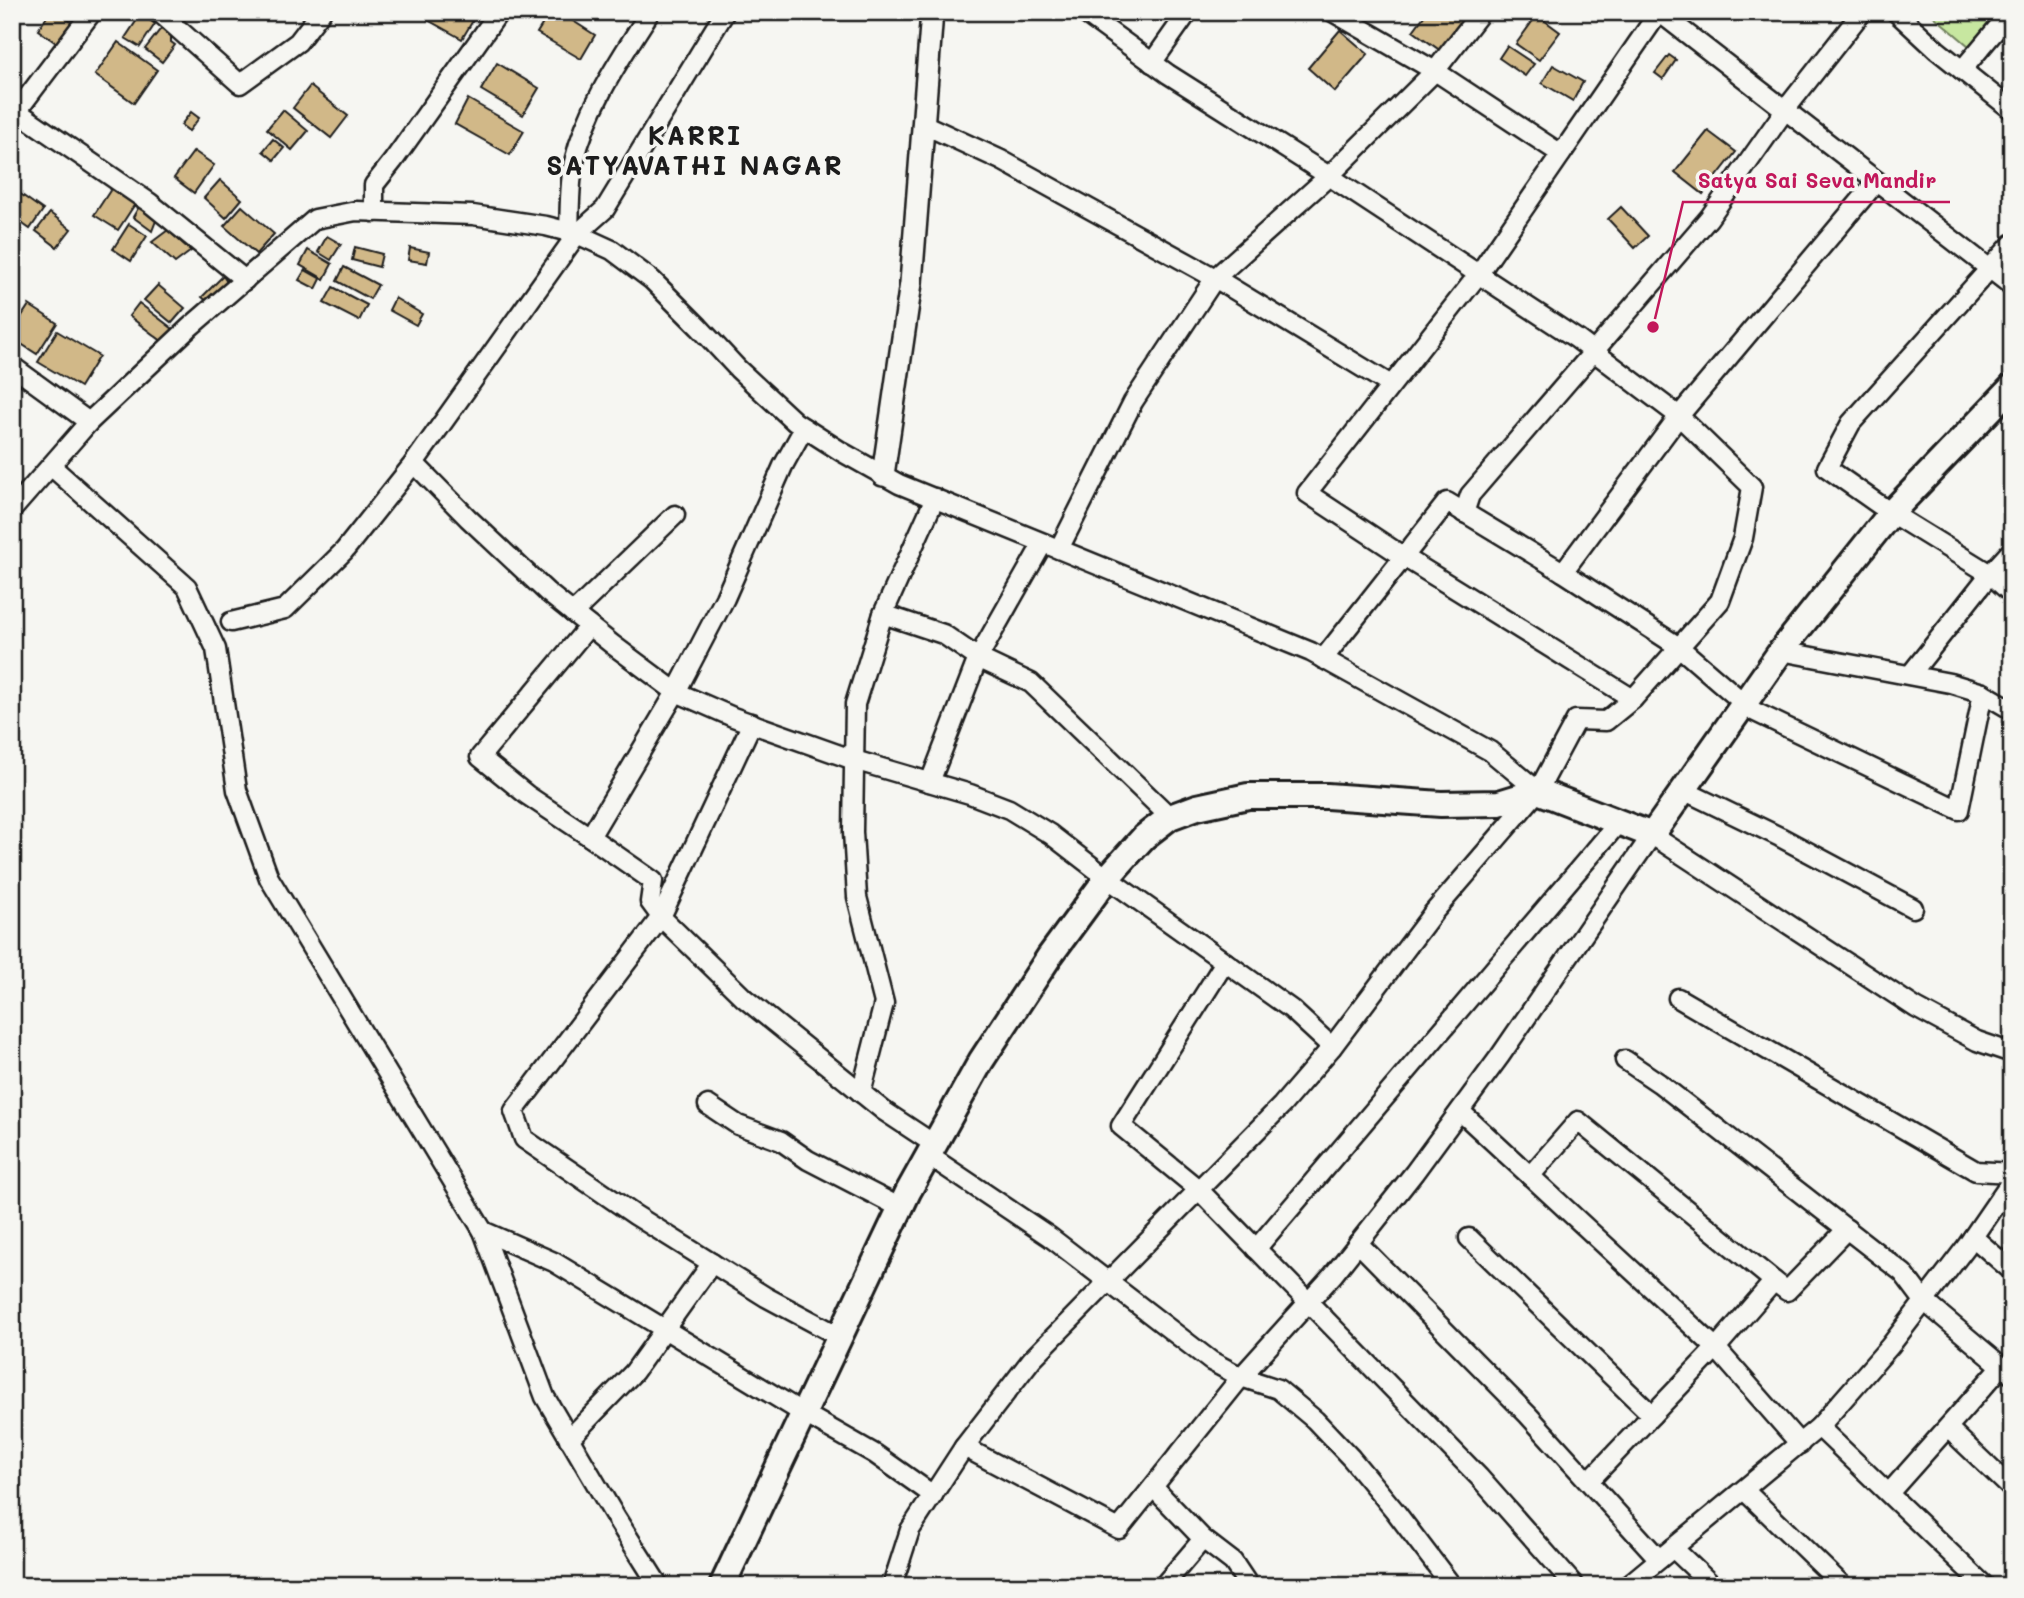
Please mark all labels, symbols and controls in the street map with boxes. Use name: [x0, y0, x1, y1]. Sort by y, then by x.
district label: KARRI SATYAVATHI NAGAR: [546, 118, 844, 182]
callout: Satya Sai Seva Mandir: [1683, 160, 1950, 202]
text: Satya Sai Seva Mandir: [1698, 166, 1936, 194]

